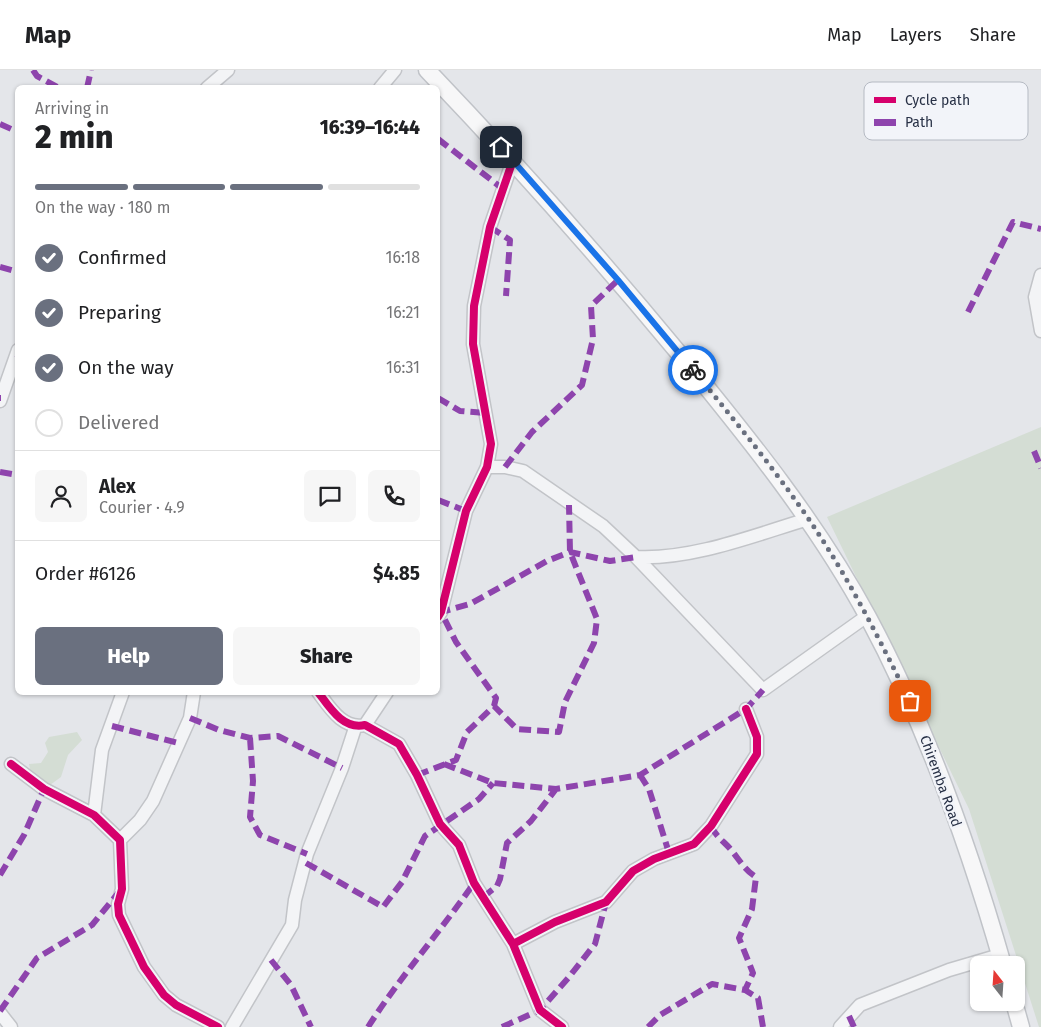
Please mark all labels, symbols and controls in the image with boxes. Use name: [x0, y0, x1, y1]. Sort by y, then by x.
text: Map: [25, 21, 71, 49]
text: Map: [827, 24, 862, 46]
text: Layers: [890, 24, 942, 46]
text: Share: [970, 24, 1016, 46]
legend: [864, 82, 1028, 140]
text: Cycle path: [905, 92, 970, 109]
text: Arriving in: [35, 99, 109, 118]
text: Path: [905, 114, 933, 131]
text: 16:39–16:44: [320, 116, 420, 139]
text: 2 min: [35, 118, 113, 156]
pin: [480, 126, 522, 168]
icon: home: [487, 133, 515, 161]
text: On the way · 180 m: [35, 198, 170, 217]
icon: check: [35, 244, 63, 272]
text: Confirmed: [78, 246, 167, 269]
text: 16:18: [386, 248, 420, 267]
icon: check: [35, 299, 63, 327]
text: Preparing: [78, 301, 161, 324]
text: 16:21: [386, 303, 420, 322]
courier: [668, 345, 718, 395]
icon: check: [35, 354, 63, 382]
text: On the way: [78, 356, 174, 379]
icon: bike: [679, 356, 707, 384]
text: 16:31: [386, 358, 420, 377]
text: Delivered: [78, 411, 160, 434]
button: person: [35, 470, 87, 522]
button: chat: [304, 470, 356, 522]
button: phone: [368, 470, 420, 522]
text: Alex: [99, 475, 136, 498]
text: Courier · 4.9: [99, 498, 185, 517]
text: Order #6126: [35, 562, 136, 585]
text: $4.85: [373, 562, 420, 585]
button: Help: [35, 627, 223, 685]
button: Share: [233, 627, 420, 685]
pin: [889, 680, 931, 722]
icon: bag: [896, 687, 924, 715]
street label: Chiremba Road: [916, 733, 965, 829]
north arrow: [970, 956, 1025, 1011]
map controls: [970, 956, 1025, 1011]

